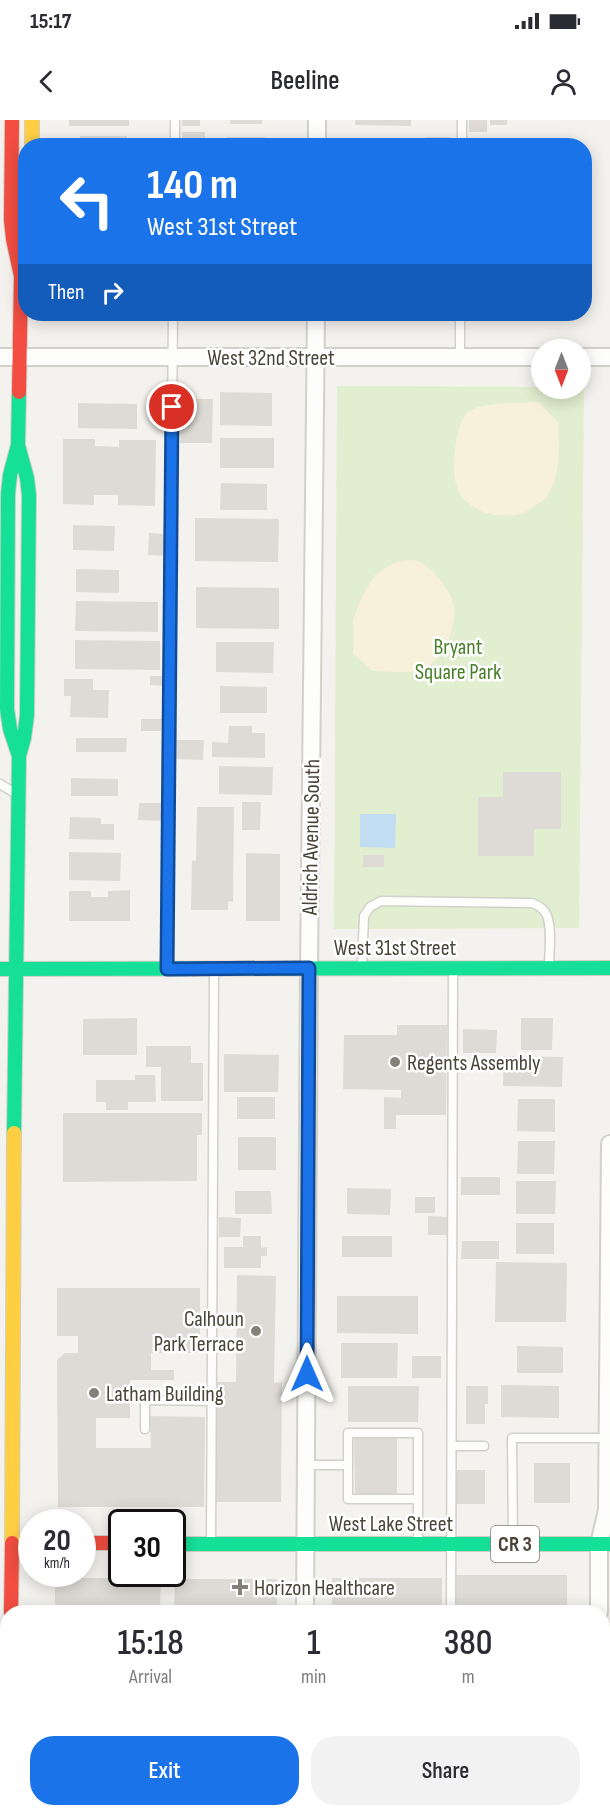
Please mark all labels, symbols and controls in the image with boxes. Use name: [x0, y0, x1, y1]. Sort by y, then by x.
text: 15:17: [30, 8, 71, 35]
icon: back: [30, 65, 63, 98]
text: Beeline: [270, 65, 340, 97]
icon: person: [547, 65, 580, 98]
text: 140 m: [147, 160, 238, 211]
icon: left: [48, 162, 126, 240]
text: West 31st Street: [147, 211, 297, 243]
icon: right: [96, 276, 129, 309]
text: Then: [48, 279, 84, 306]
north arrow: [531, 339, 591, 399]
map controls: [531, 339, 591, 399]
street label: West 32nd Street: [207, 345, 335, 372]
pin: [146, 381, 197, 432]
icon: arrive: [155, 390, 188, 423]
park label: Bryant Square Park: [415, 634, 502, 686]
street label: Aldrich Avenue South: [297, 759, 326, 916]
street label: West 31st Street: [334, 935, 456, 962]
place label: Regents Assembly: [407, 1050, 541, 1077]
marker: Regents Assembly: [388, 1055, 402, 1069]
place label: Calhoun Park Terrace: [154, 1306, 244, 1358]
marker: Calhoun Park Terrace: [249, 1324, 263, 1338]
position arrow: [275, 1342, 339, 1406]
place label: Latham Building: [106, 1381, 224, 1408]
marker: Latham Building: [87, 1386, 101, 1400]
speed limit sign: 30: [108, 1509, 186, 1587]
street label: West Lake Street: [329, 1511, 453, 1538]
text: 20: [43, 1523, 71, 1559]
road number: CR 3: [491, 1526, 539, 1562]
text: km/h: [44, 1554, 70, 1573]
place label: Horizon Healthcare: [254, 1575, 395, 1602]
marker: Horizon Healthcare: [231, 1578, 249, 1596]
text: 15:18: [117, 1622, 184, 1665]
text: 1: [307, 1622, 320, 1665]
text: 380: [444, 1622, 493, 1665]
text: Arrival: [129, 1665, 172, 1689]
text: min: [301, 1665, 326, 1689]
text: m: [462, 1665, 475, 1689]
button: Exit: [30, 1736, 299, 1805]
button: Share: [311, 1736, 580, 1805]

